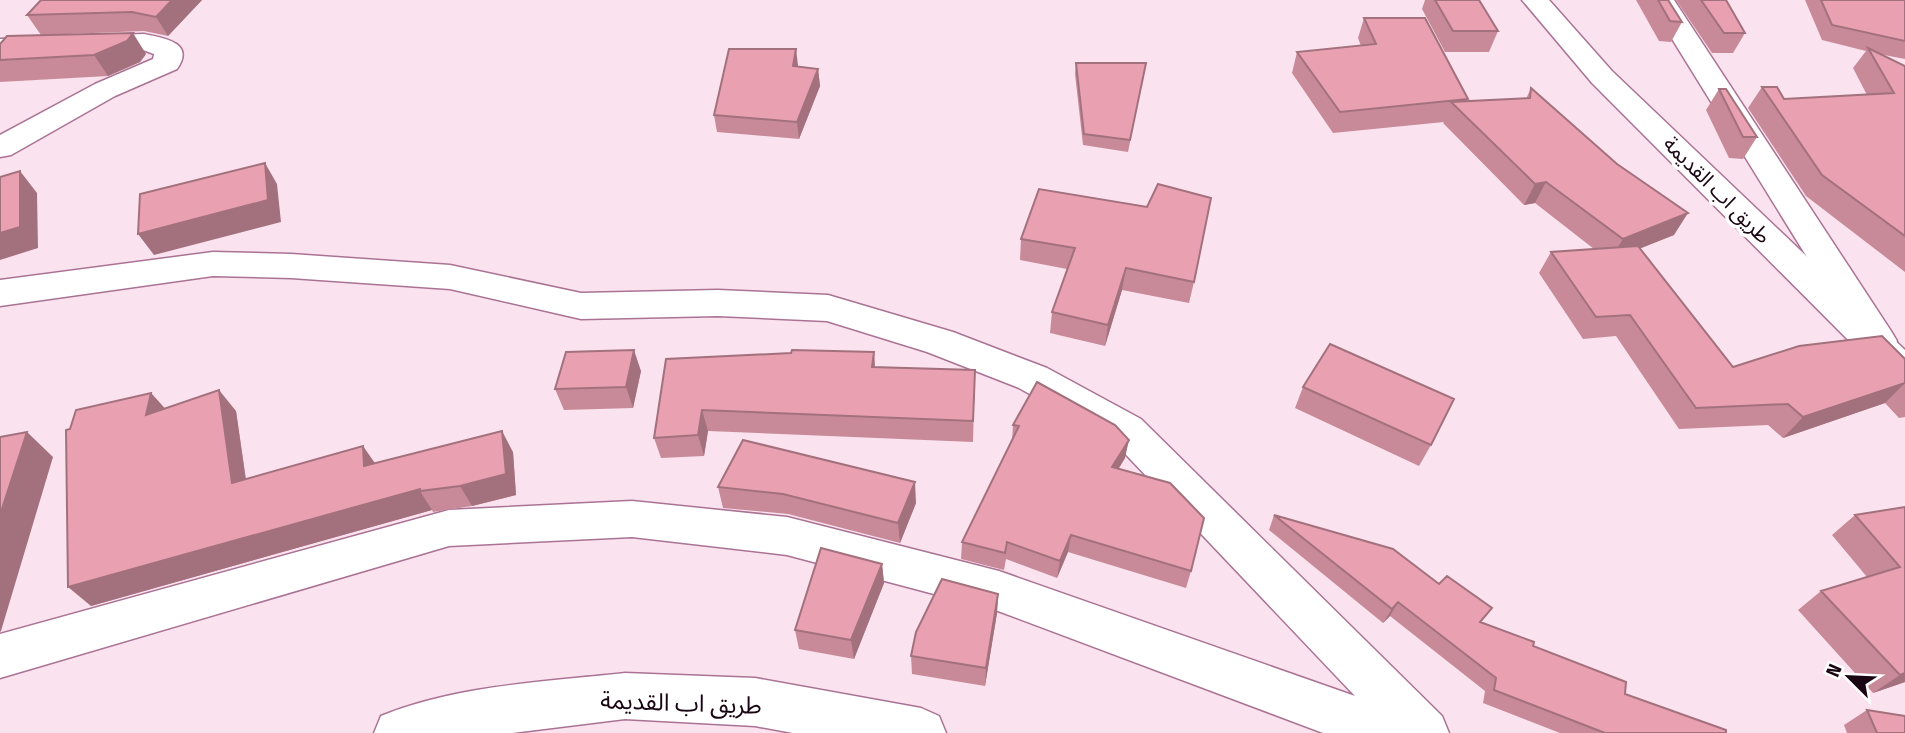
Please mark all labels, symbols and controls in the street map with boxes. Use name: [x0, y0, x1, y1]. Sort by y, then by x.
street label: طريق اب القديمة: [1658, 131, 1776, 249]
north arrow: [1814, 642, 1884, 712]
text: N: [1821, 660, 1847, 680]
street label: طريق اب القديمة: [600, 686, 762, 721]

